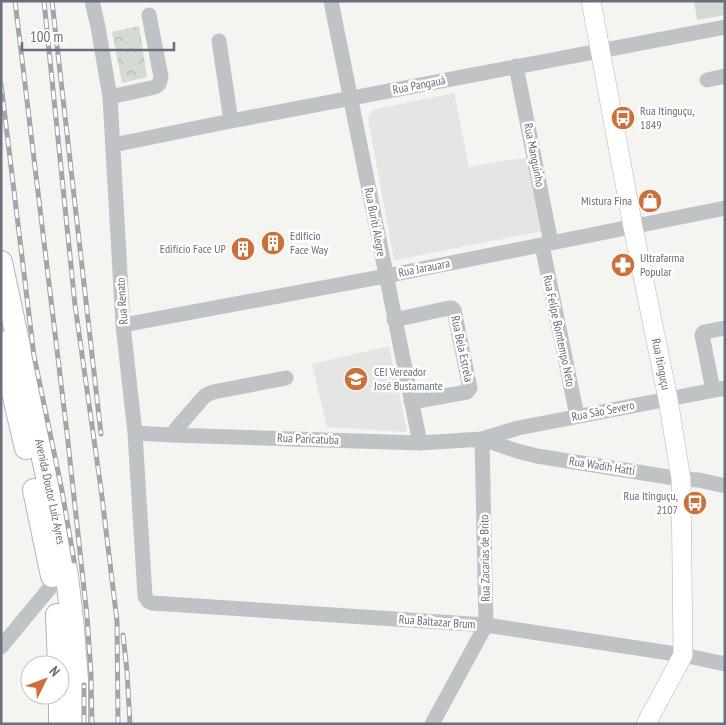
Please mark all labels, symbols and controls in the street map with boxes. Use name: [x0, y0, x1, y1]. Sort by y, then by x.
scale bar: [22, 20, 175, 52]
text: 100 m: [30, 27, 63, 46]
street label: Rua Pangauá: [391, 72, 447, 97]
place label: Rua Itinguçu, 1849: [640, 103, 694, 132]
bus stop icon: Rua Itinguçu, 1849: [610, 105, 636, 131]
street label: Rua Manguinho: [521, 122, 548, 188]
street label: Rua Buriti Alegre: [361, 186, 390, 258]
shop icon: Mistura Fina: [637, 188, 663, 214]
place label: Mistura Fina: [581, 193, 632, 208]
place label: Edifício Face Way: [290, 228, 329, 257]
building icon: Edifício Face Way: [260, 230, 286, 256]
building icon: Edifício Face UP: [230, 236, 256, 262]
place label: Edifício Face UP: [160, 241, 227, 256]
place label: Ultrafarma Popular: [640, 250, 684, 279]
pharmacy icon: Ultrafarma Popular: [610, 252, 636, 278]
street label: Rua Jarauara: [397, 255, 451, 280]
street label: Rua Felipe Bomtempo Neto: [540, 274, 579, 388]
street label: Rua Renato: [112, 277, 131, 325]
street label: Rua Bela Estrela: [448, 314, 477, 384]
street label: Rua Itinguçu: [649, 337, 674, 391]
place label: CEI Vereador José Bustamante: [373, 364, 443, 393]
school or university icon: CEI Vereador José Bustamante: [343, 366, 369, 392]
street label: Rua São Severo: [570, 397, 636, 424]
street label: Rua Paricatuba: [277, 430, 339, 447]
street label: Avenida Doutor Luíz Ayres: [32, 438, 69, 546]
street label: Rua Wadih Hatti: [568, 453, 636, 478]
place label: Rua Itinguçu, 2107: [624, 488, 678, 517]
bus stop icon: Rua Itinguçu, 2107: [682, 490, 708, 516]
street label: Rua Zacarias de Brito: [476, 514, 493, 602]
street label: Rua Baltazar Brum: [398, 611, 476, 632]
north arrow: [20, 655, 70, 705]
text: N: [45, 662, 64, 680]

